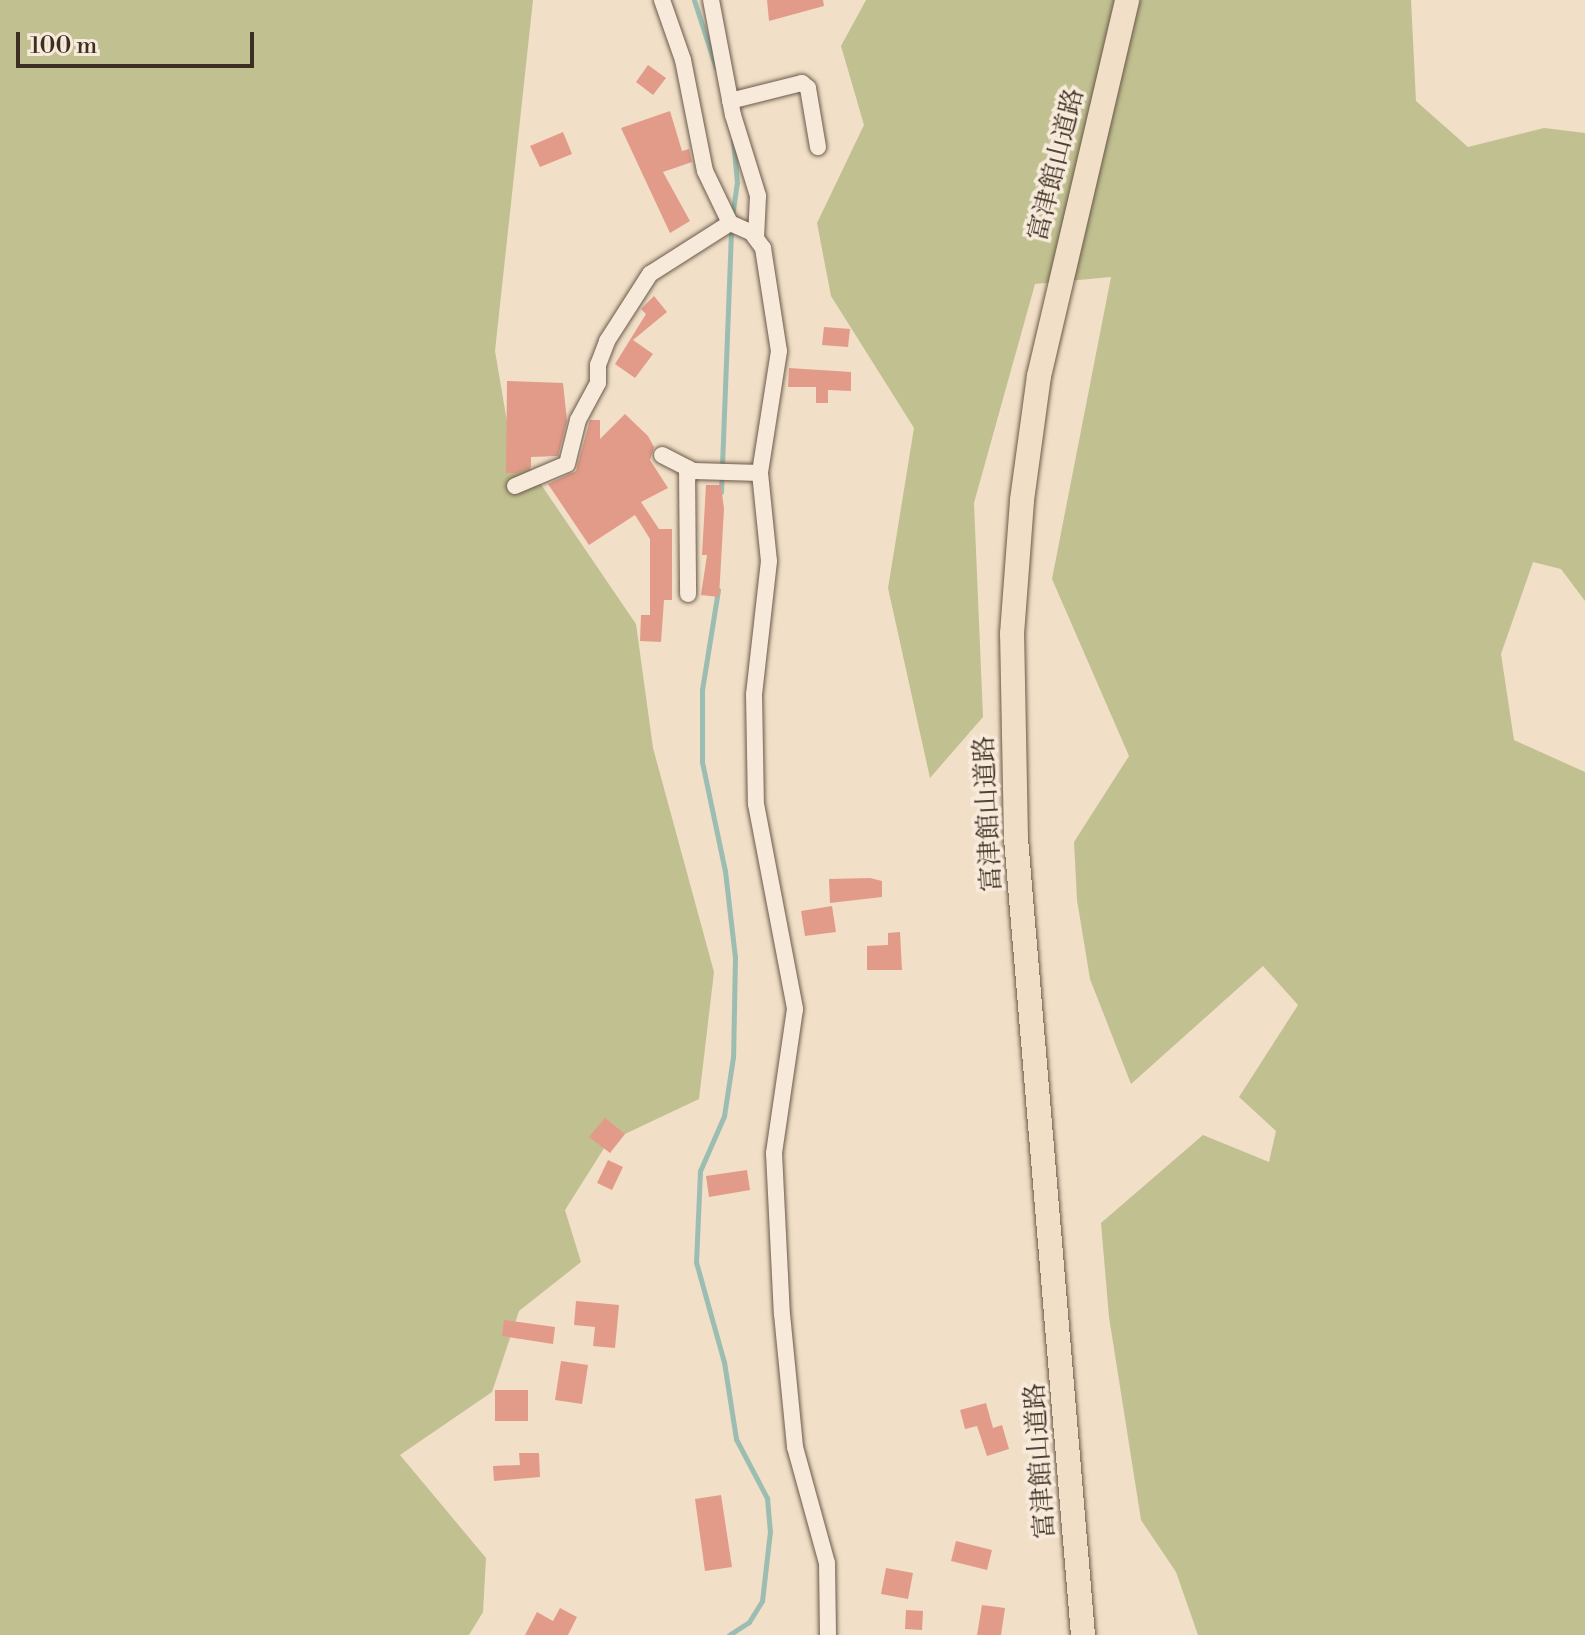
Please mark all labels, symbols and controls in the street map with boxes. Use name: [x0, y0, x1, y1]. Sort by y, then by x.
scale bar: [20, 16, 258, 66]
text: 100 m: [30, 31, 97, 61]
street label: 富津館山道路: [1023, 86, 1091, 244]
street label: 富津館山道路: [969, 735, 1009, 893]
street label: 富津館山道路: [1020, 1382, 1062, 1540]

